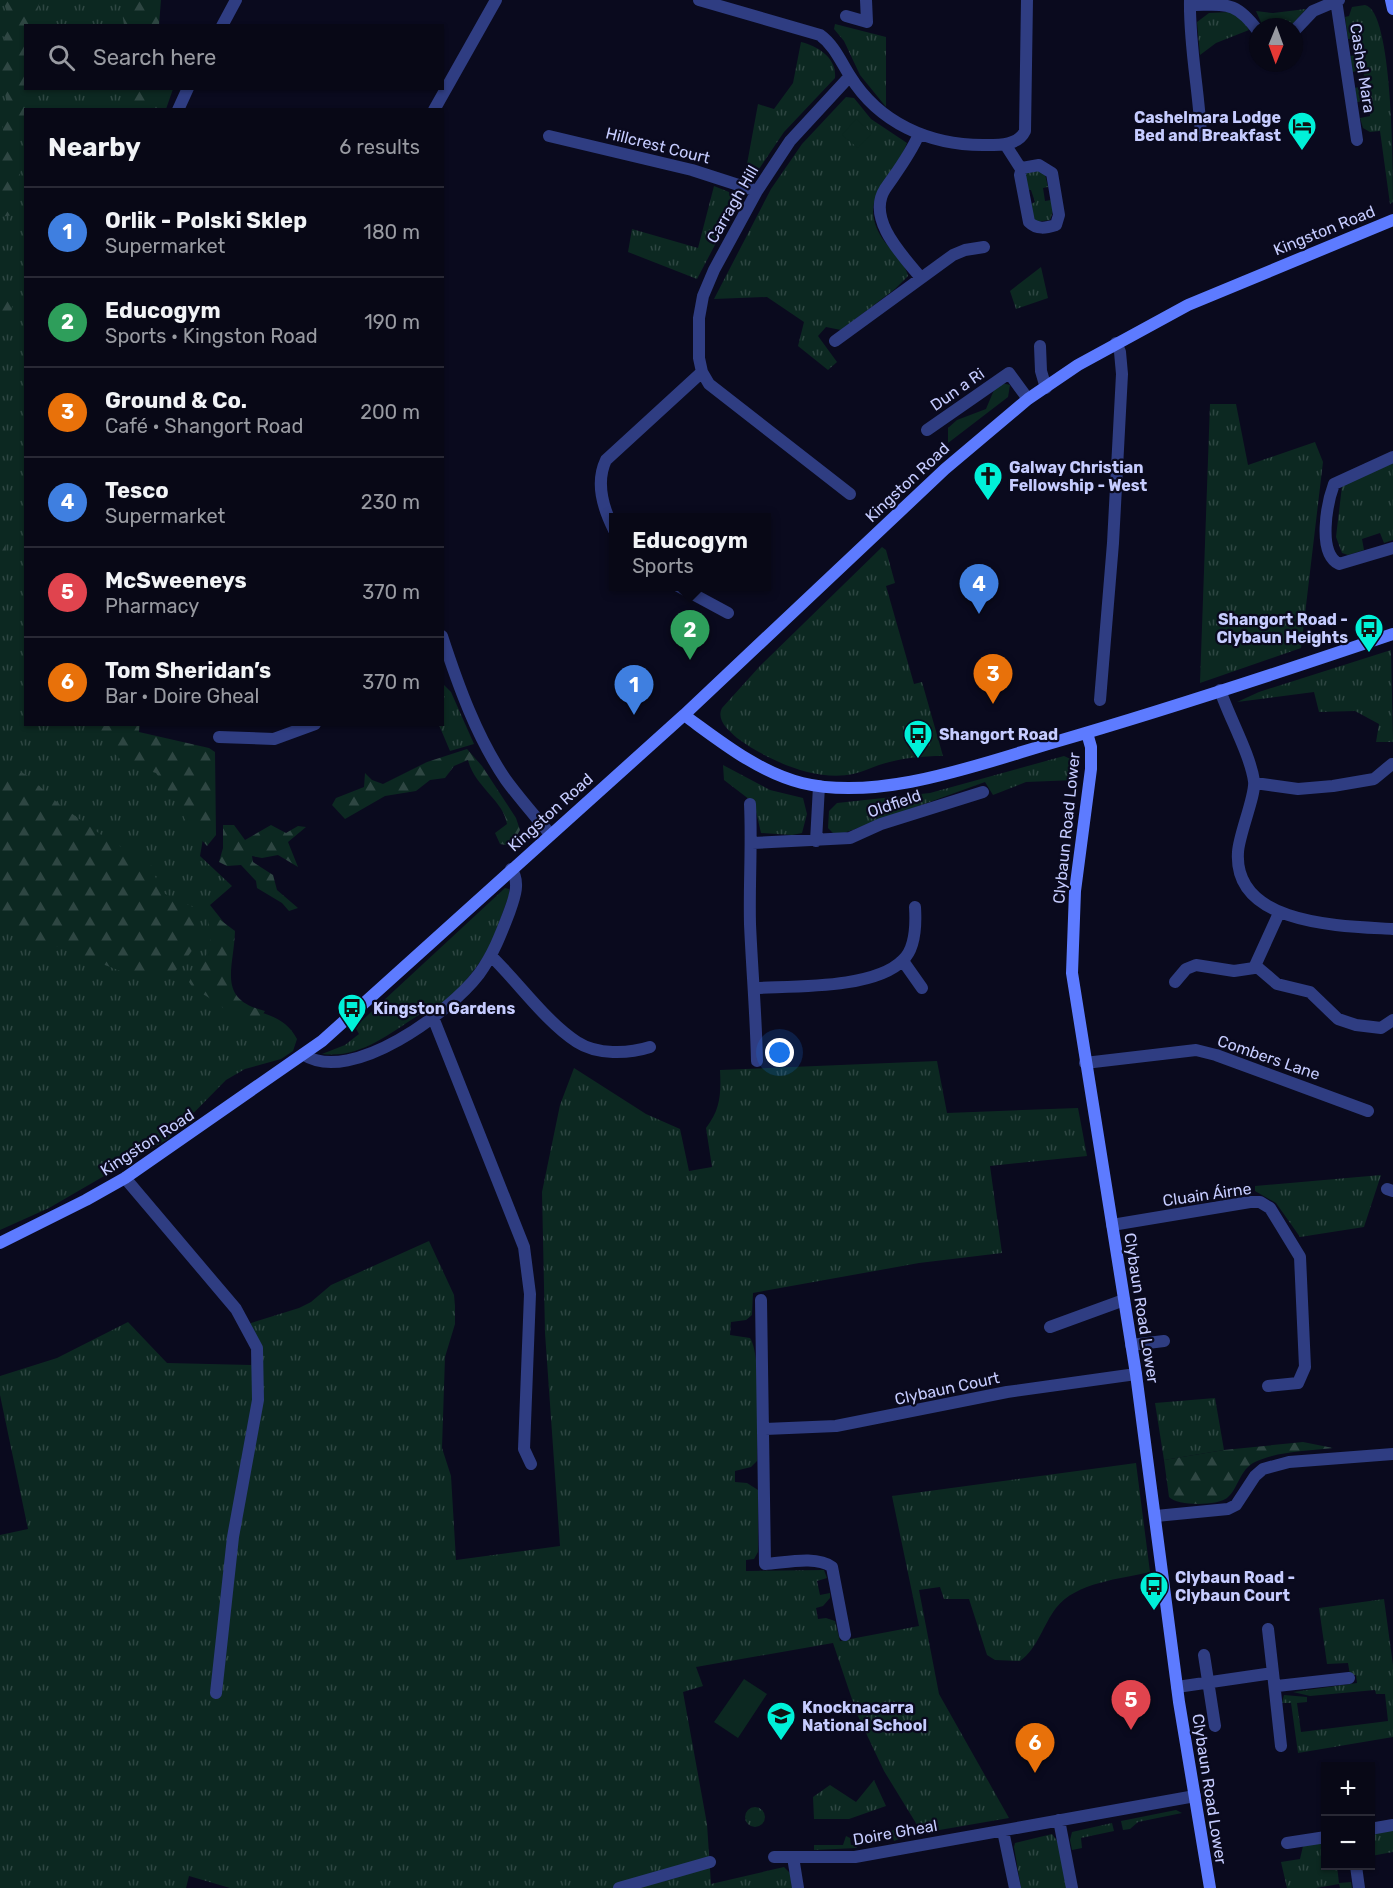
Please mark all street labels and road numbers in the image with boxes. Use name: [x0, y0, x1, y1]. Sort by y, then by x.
street label: Cashel Mara: [1346, 22, 1379, 114]
street label: Hillcrest Court: [604, 123, 712, 168]
street label: Carragh Hill: [703, 162, 762, 247]
street label: Kingston Road: [1271, 201, 1378, 259]
street label: Dun a Ri: [927, 364, 988, 415]
street label: Kingston Road: [861, 439, 953, 526]
street label: Clybaun Road Lower: [1049, 751, 1084, 905]
street label: Kingston Road: [504, 769, 597, 856]
street label: Oldfield: [865, 785, 923, 821]
street label: Combers Lane: [1215, 1031, 1323, 1084]
street label: Kingston Road: [97, 1105, 198, 1180]
street label: Cluain Áirne: [1161, 1179, 1253, 1210]
street label: Clybaun Road Lower: [1120, 1231, 1163, 1385]
street label: Clybaun Court: [893, 1368, 1001, 1409]
street label: Clybaun Road Lower: [1188, 1712, 1231, 1866]
street label: Doire Gheal: [851, 1816, 939, 1849]

